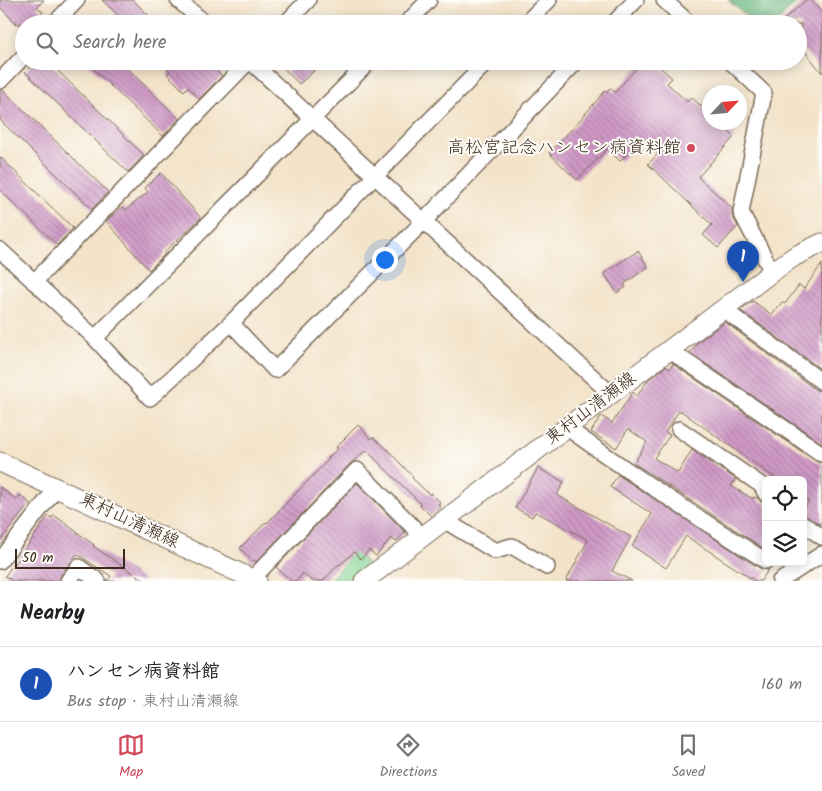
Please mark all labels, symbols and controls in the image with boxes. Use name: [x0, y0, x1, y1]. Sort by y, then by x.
search box: [15, 15, 807, 70]
text: Search here: [73, 28, 167, 58]
icon: search: [33, 29, 61, 57]
north arrow: [702, 85, 747, 130]
place label: 高松宮記念ハンセン病資料館: [447, 134, 681, 163]
marker: 高松宮記念ハンセン病資料館: [685, 142, 697, 154]
pin: 1: [727, 241, 759, 282]
your location: [372, 247, 398, 273]
street label: 東村山清瀬線: [539, 365, 643, 453]
map controls: [762, 476, 807, 566]
button: locate: [762, 476, 807, 521]
street label: 東村山清瀬線: [74, 485, 184, 557]
button: layers: [762, 521, 807, 566]
scale bar: [15, 546, 125, 569]
text: 50 m: [22, 547, 53, 569]
text: Nearby: [20, 597, 85, 630]
text: ハンセン病資料館: [67, 657, 220, 687]
text: 1: [34, 672, 38, 697]
text: 160 m: [761, 672, 802, 697]
text: Bus stop · 東村山清瀬線: [67, 689, 239, 714]
tab: Map: [117, 731, 145, 783]
tab: Directions: [379, 731, 437, 783]
tab: Saved: [672, 731, 705, 783]

